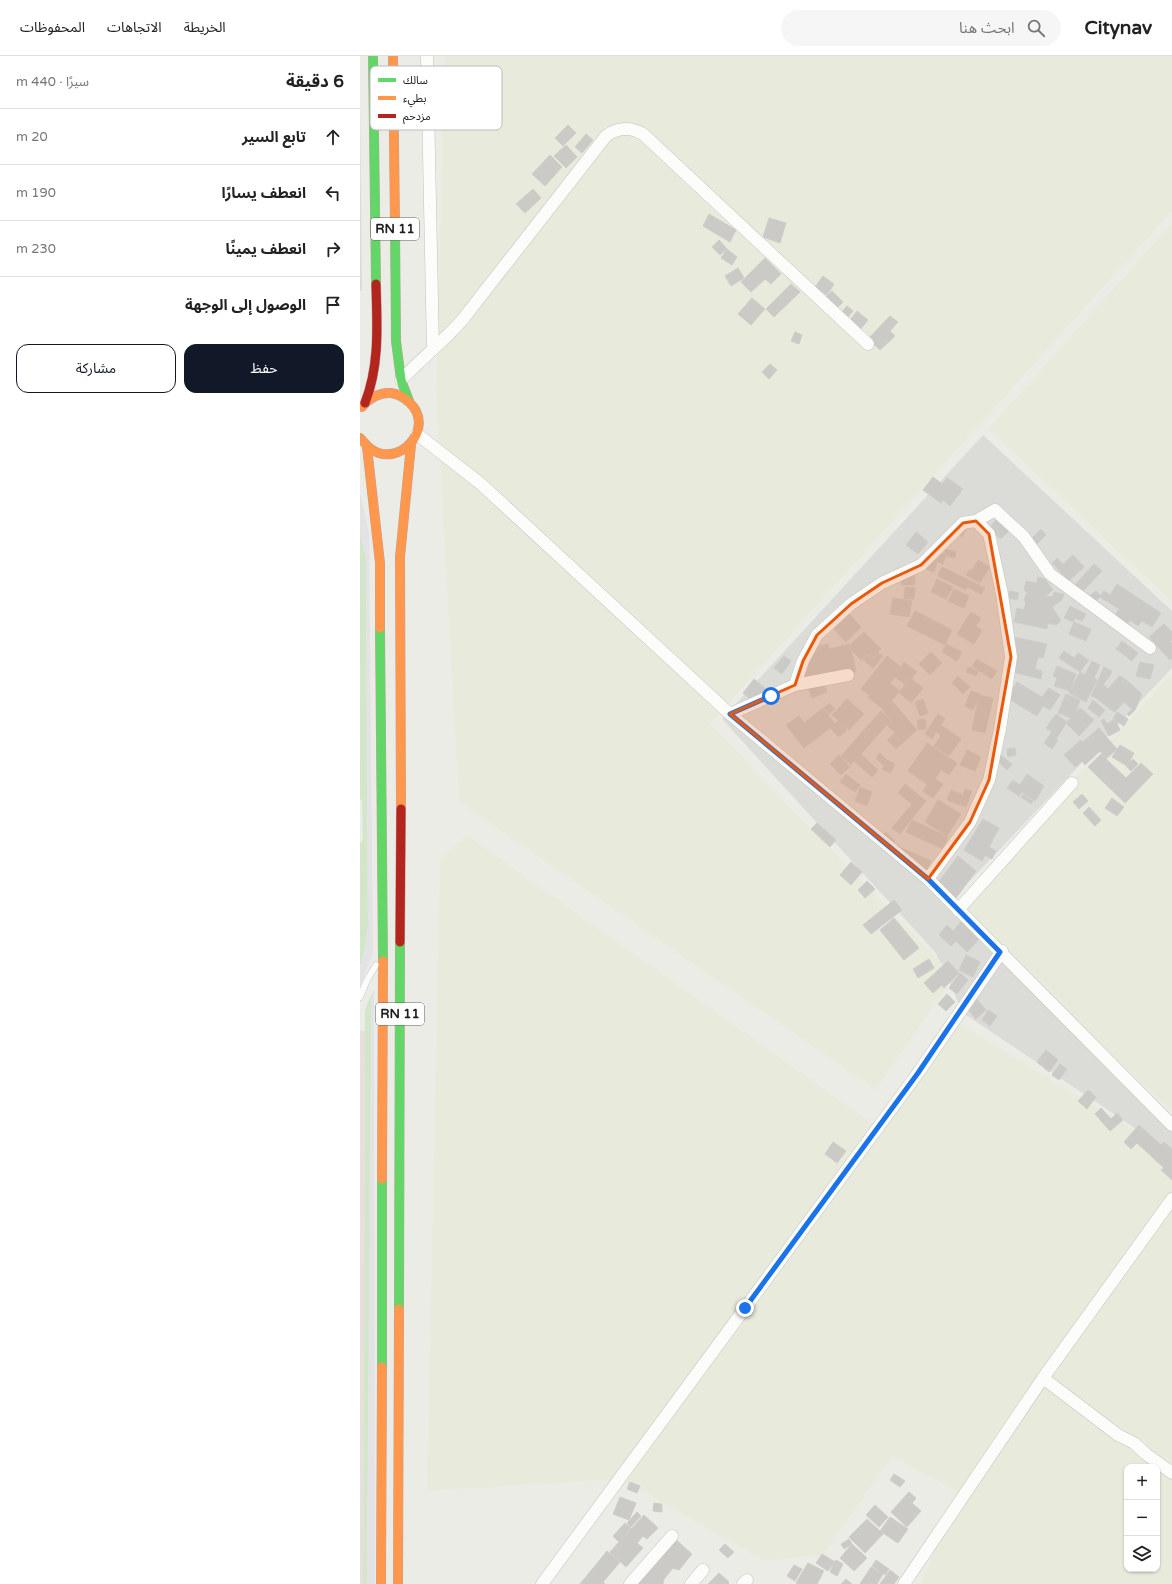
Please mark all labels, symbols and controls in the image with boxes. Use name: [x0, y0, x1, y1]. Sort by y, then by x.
search box: [781, 10, 1061, 46]
icon: search: [1025, 17, 1047, 39]
text: Citynav: [1085, 17, 1152, 39]
text: المحفوظات: [20, 19, 85, 36]
text: الاتجاهات: [107, 19, 162, 36]
text: الخريطة: [184, 19, 226, 36]
text: ابحث هنا: [959, 19, 1015, 37]
legend: [370, 66, 502, 130]
text: 6 دقيقة: [286, 71, 344, 92]
text: سيرًا · 440 m: [16, 74, 89, 90]
text: سالك: [403, 74, 428, 87]
text: بطيء: [403, 92, 426, 108]
text: مزدحم: [403, 110, 431, 125]
icon: ahead: [322, 126, 344, 148]
text: تابع السير: [242, 128, 306, 146]
text: 20 m: [16, 129, 48, 145]
icon: left: [322, 182, 344, 204]
text: انعطف يسارًا: [222, 184, 306, 202]
text: 190 m: [16, 185, 56, 201]
road number: RN 11: [371, 218, 419, 240]
icon: right: [322, 238, 344, 260]
text: انعطف يمينًا: [225, 240, 306, 258]
text: 230 m: [16, 241, 56, 257]
icon: arrive: [322, 294, 344, 316]
text: الوصول إلى الوجهة: [185, 296, 306, 314]
button: مشاركة: [16, 344, 176, 393]
button: حفظ: [184, 344, 344, 393]
route start: [762, 687, 780, 705]
road number: RN 11: [376, 1003, 424, 1025]
route end: [736, 1299, 754, 1317]
map controls: [1124, 1464, 1160, 1572]
button: +: [1124, 1464, 1160, 1500]
button: −: [1124, 1500, 1160, 1536]
button: layers: [1124, 1536, 1160, 1572]

